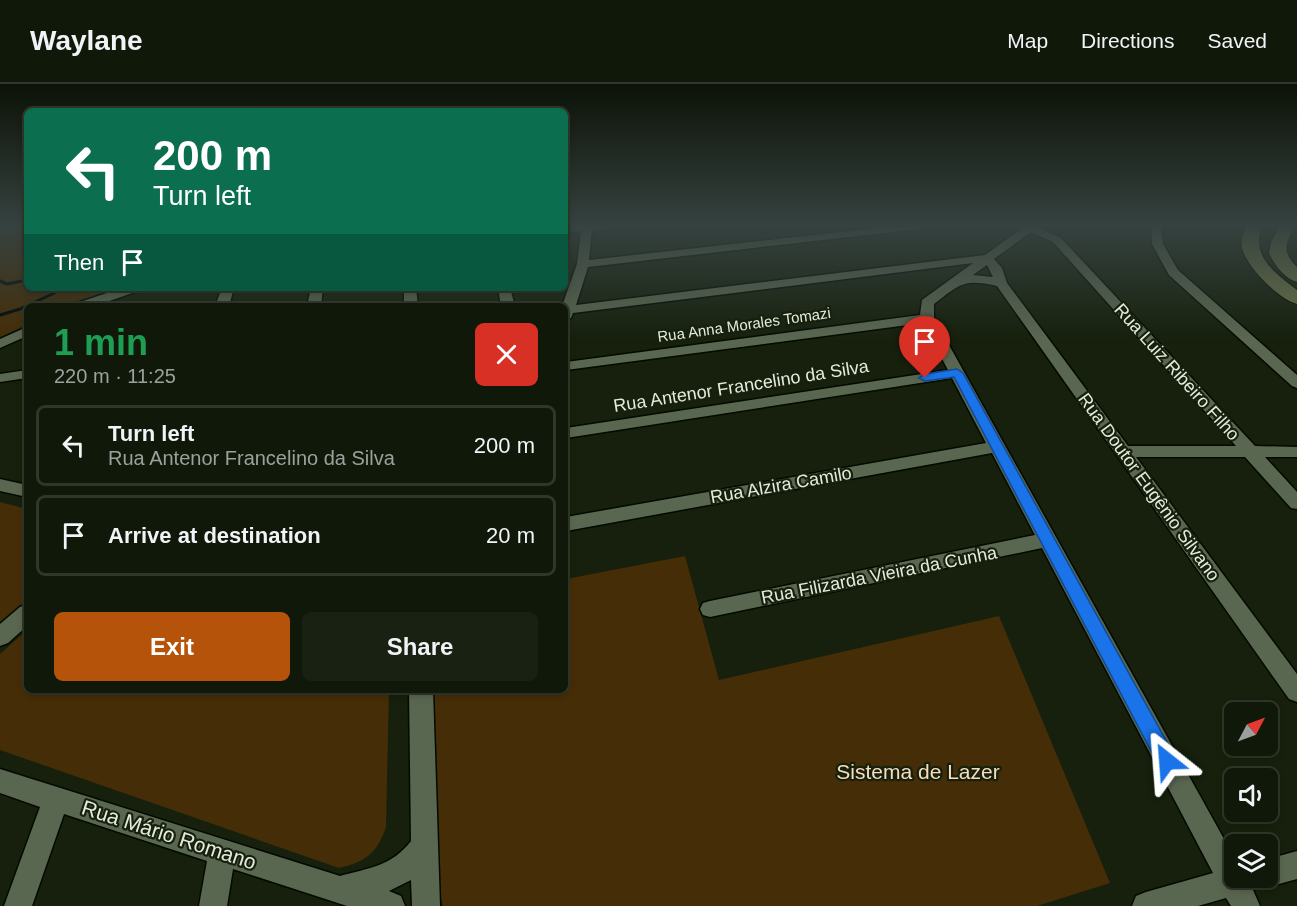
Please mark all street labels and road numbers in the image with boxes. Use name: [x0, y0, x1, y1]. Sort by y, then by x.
street label: Rua Luiz Ribeiro Filho: [1110, 300, 1244, 444]
street label: Rua Anna Morales Tomazi: [656, 304, 832, 345]
street label: Rua Antenor Francelino da Silva: [612, 356, 871, 416]
street label: Rua Doutor Eugênio Silvano: [1074, 389, 1224, 585]
street label: Rua Alzira Camilo: [709, 463, 853, 507]
street label: Rua Filizarda Vieira da Cunha: [759, 542, 1000, 608]
street label: Rua Mário Romano: [79, 795, 259, 874]

